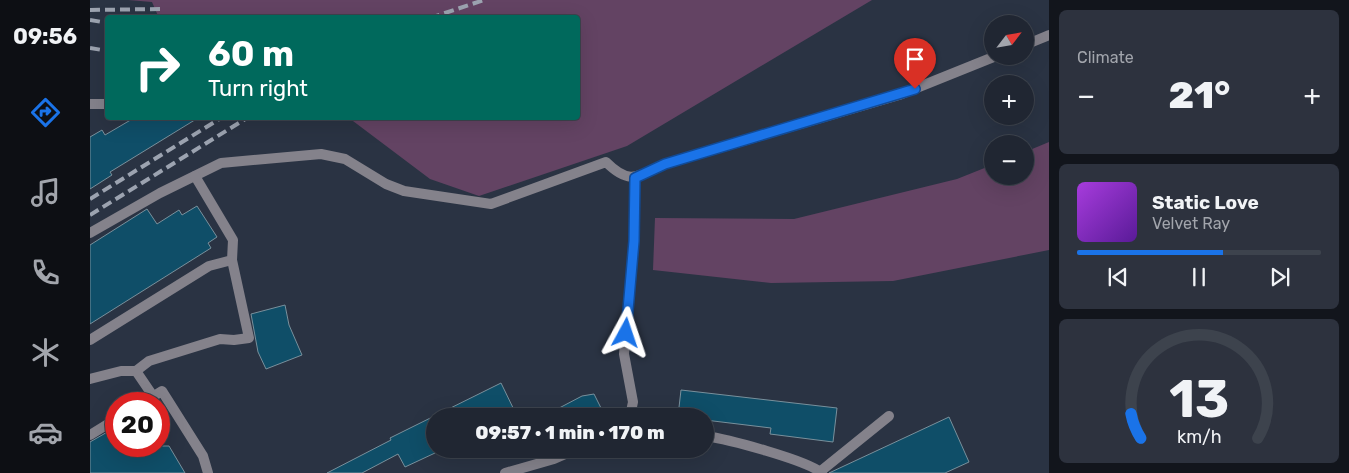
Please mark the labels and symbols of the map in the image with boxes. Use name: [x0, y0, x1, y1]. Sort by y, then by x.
north arrow: [984, 15, 1034, 65]
pin: [894, 38, 936, 89]
position arrow: [599, 306, 651, 358]
speed limit sign: 20: [105, 392, 170, 457]

